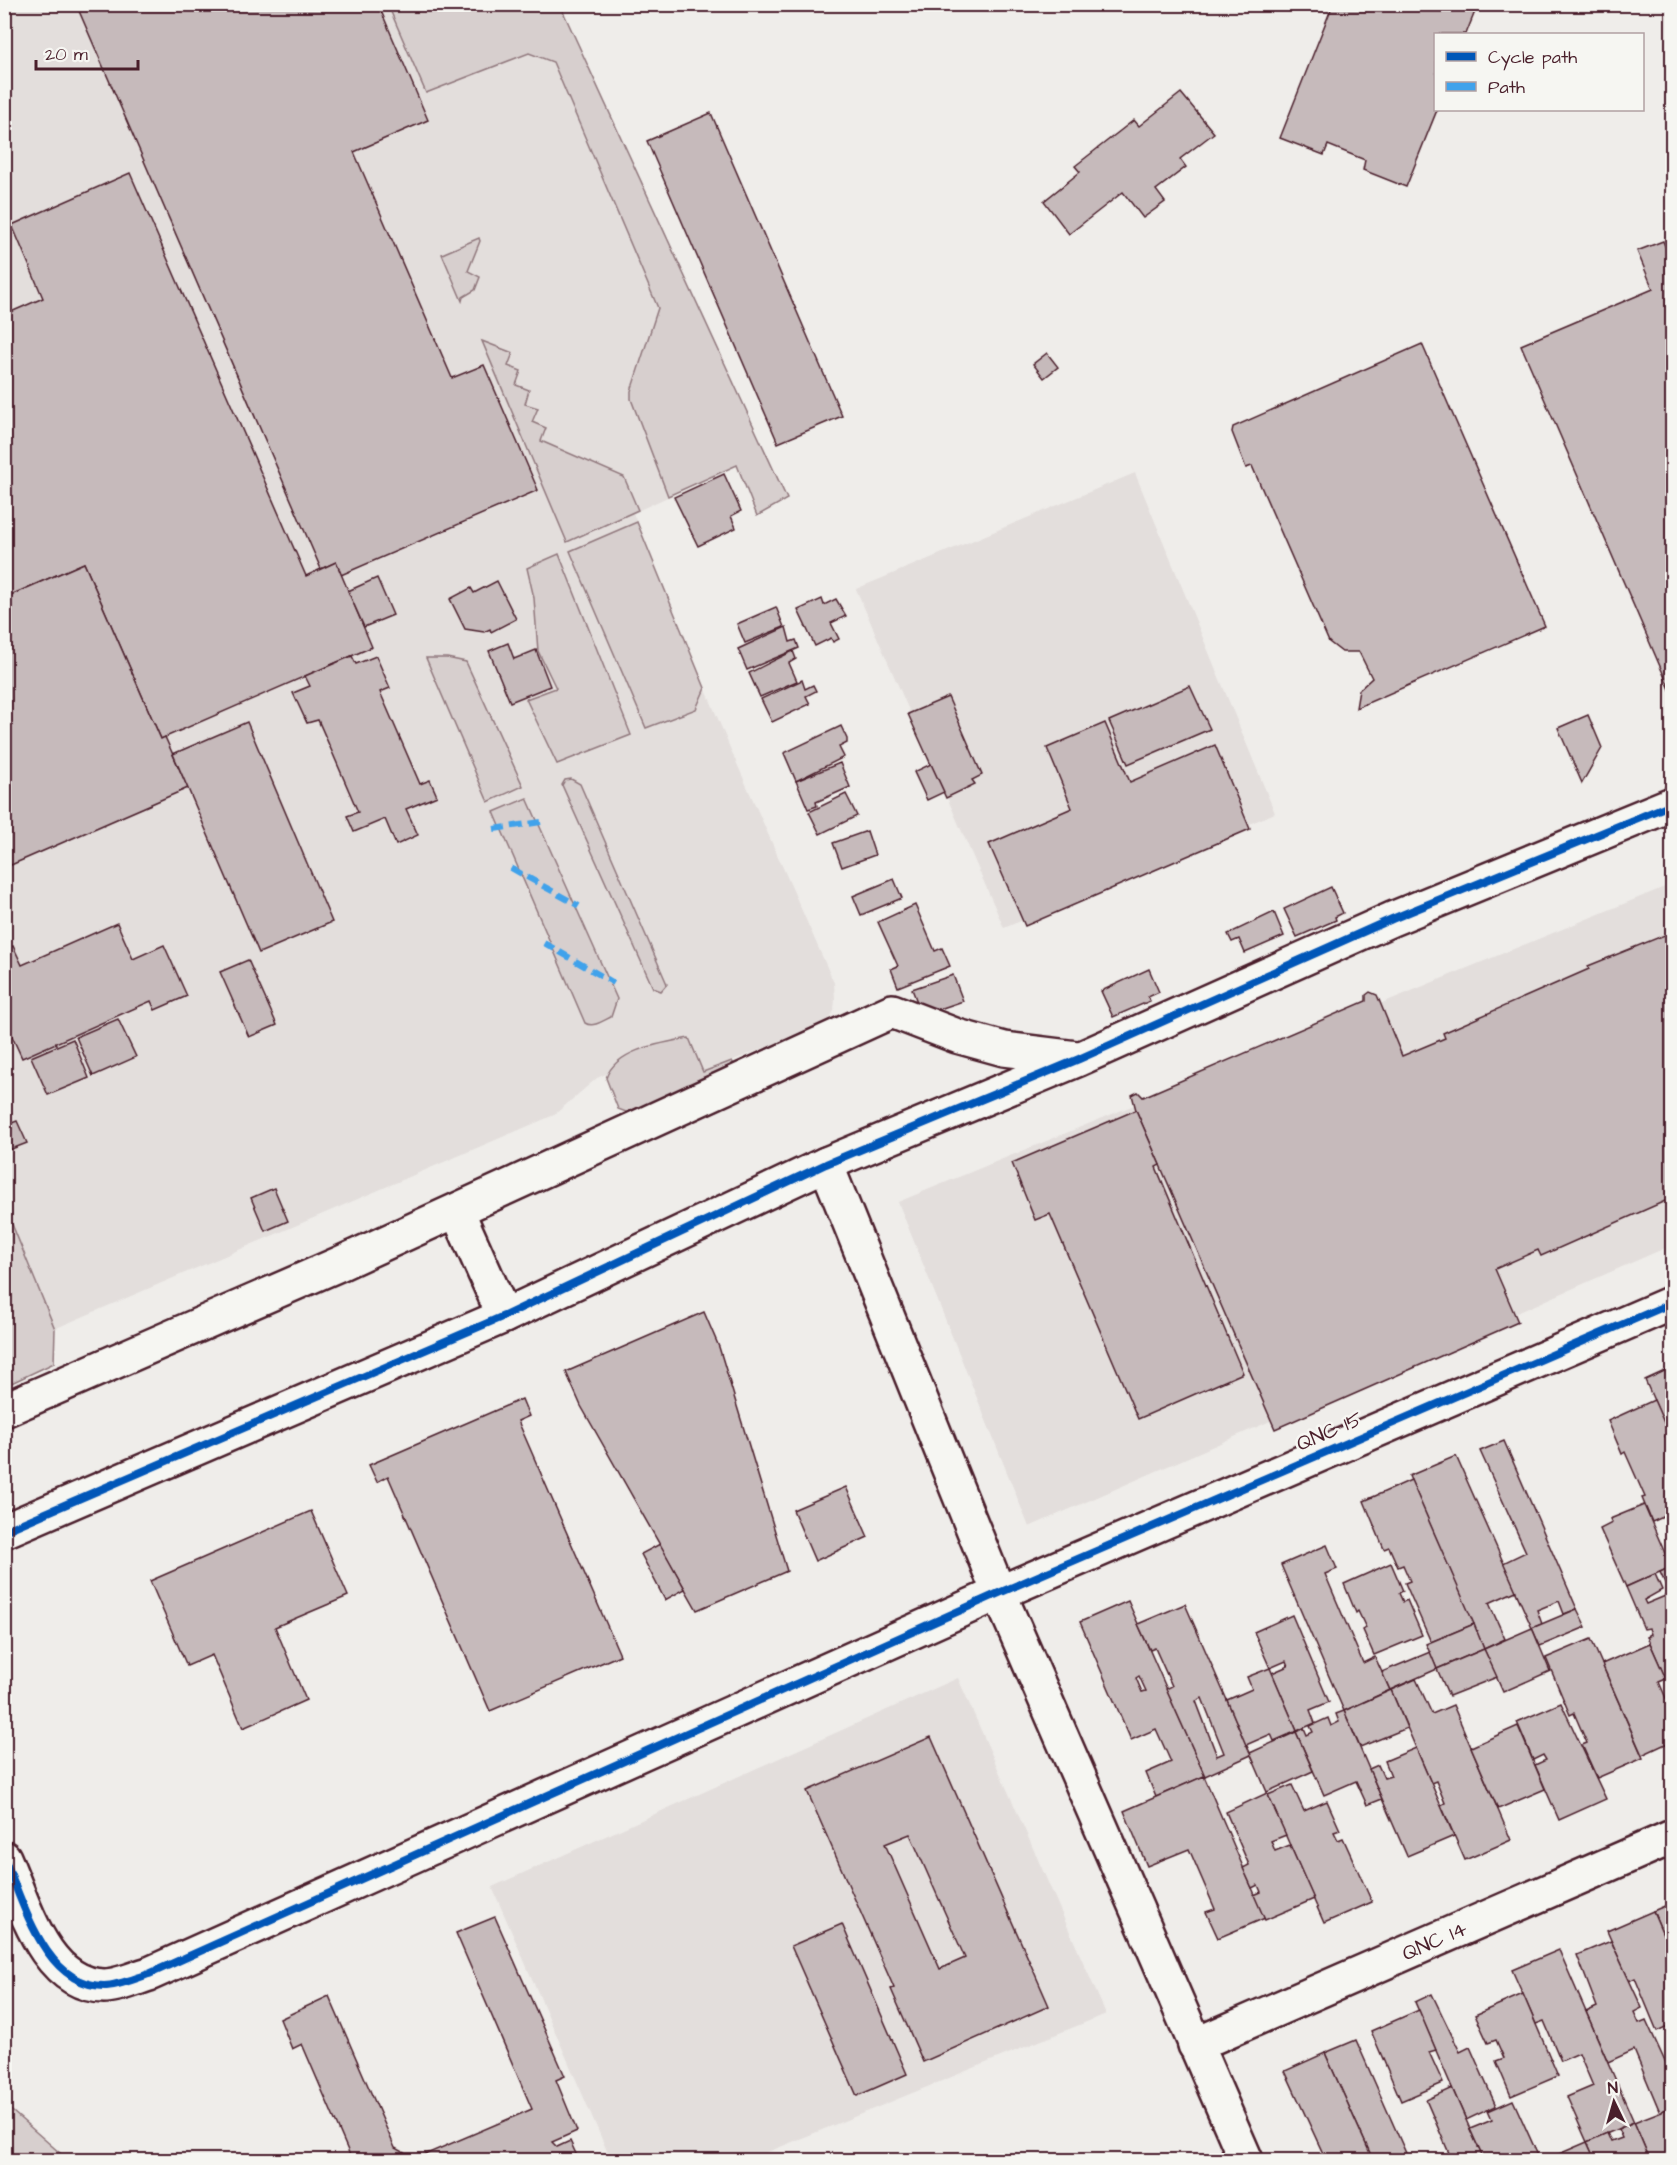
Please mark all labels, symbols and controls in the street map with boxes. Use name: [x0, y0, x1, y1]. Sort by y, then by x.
scale bar: [36, 33, 138, 71]
legend: [1434, 33, 1644, 111]
text: 20 m: [45, 42, 88, 67]
text: Cycle path: [1488, 45, 1577, 71]
text: Path: [1488, 75, 1525, 100]
street label: QNC 15: [1292, 1405, 1367, 1458]
street label: QNC 14: [1397, 1914, 1472, 1968]
north arrow: [1584, 2072, 1644, 2132]
text: N: [1607, 2077, 1619, 2099]

